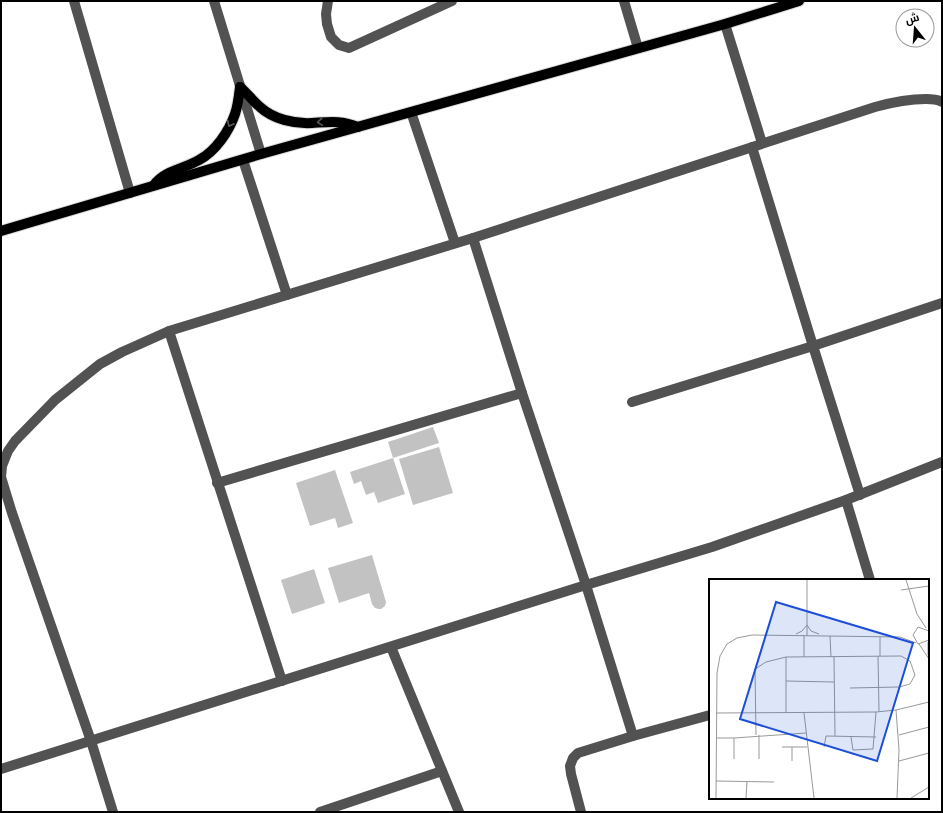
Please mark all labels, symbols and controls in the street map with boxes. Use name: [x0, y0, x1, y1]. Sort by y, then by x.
north arrow: [895, 8, 935, 48]
text: ش: [903, 10, 921, 27]
one-way arrow: [317, 118, 323, 127]
one-way arrow: [227, 120, 235, 127]
inset map: [709, 579, 929, 799]

